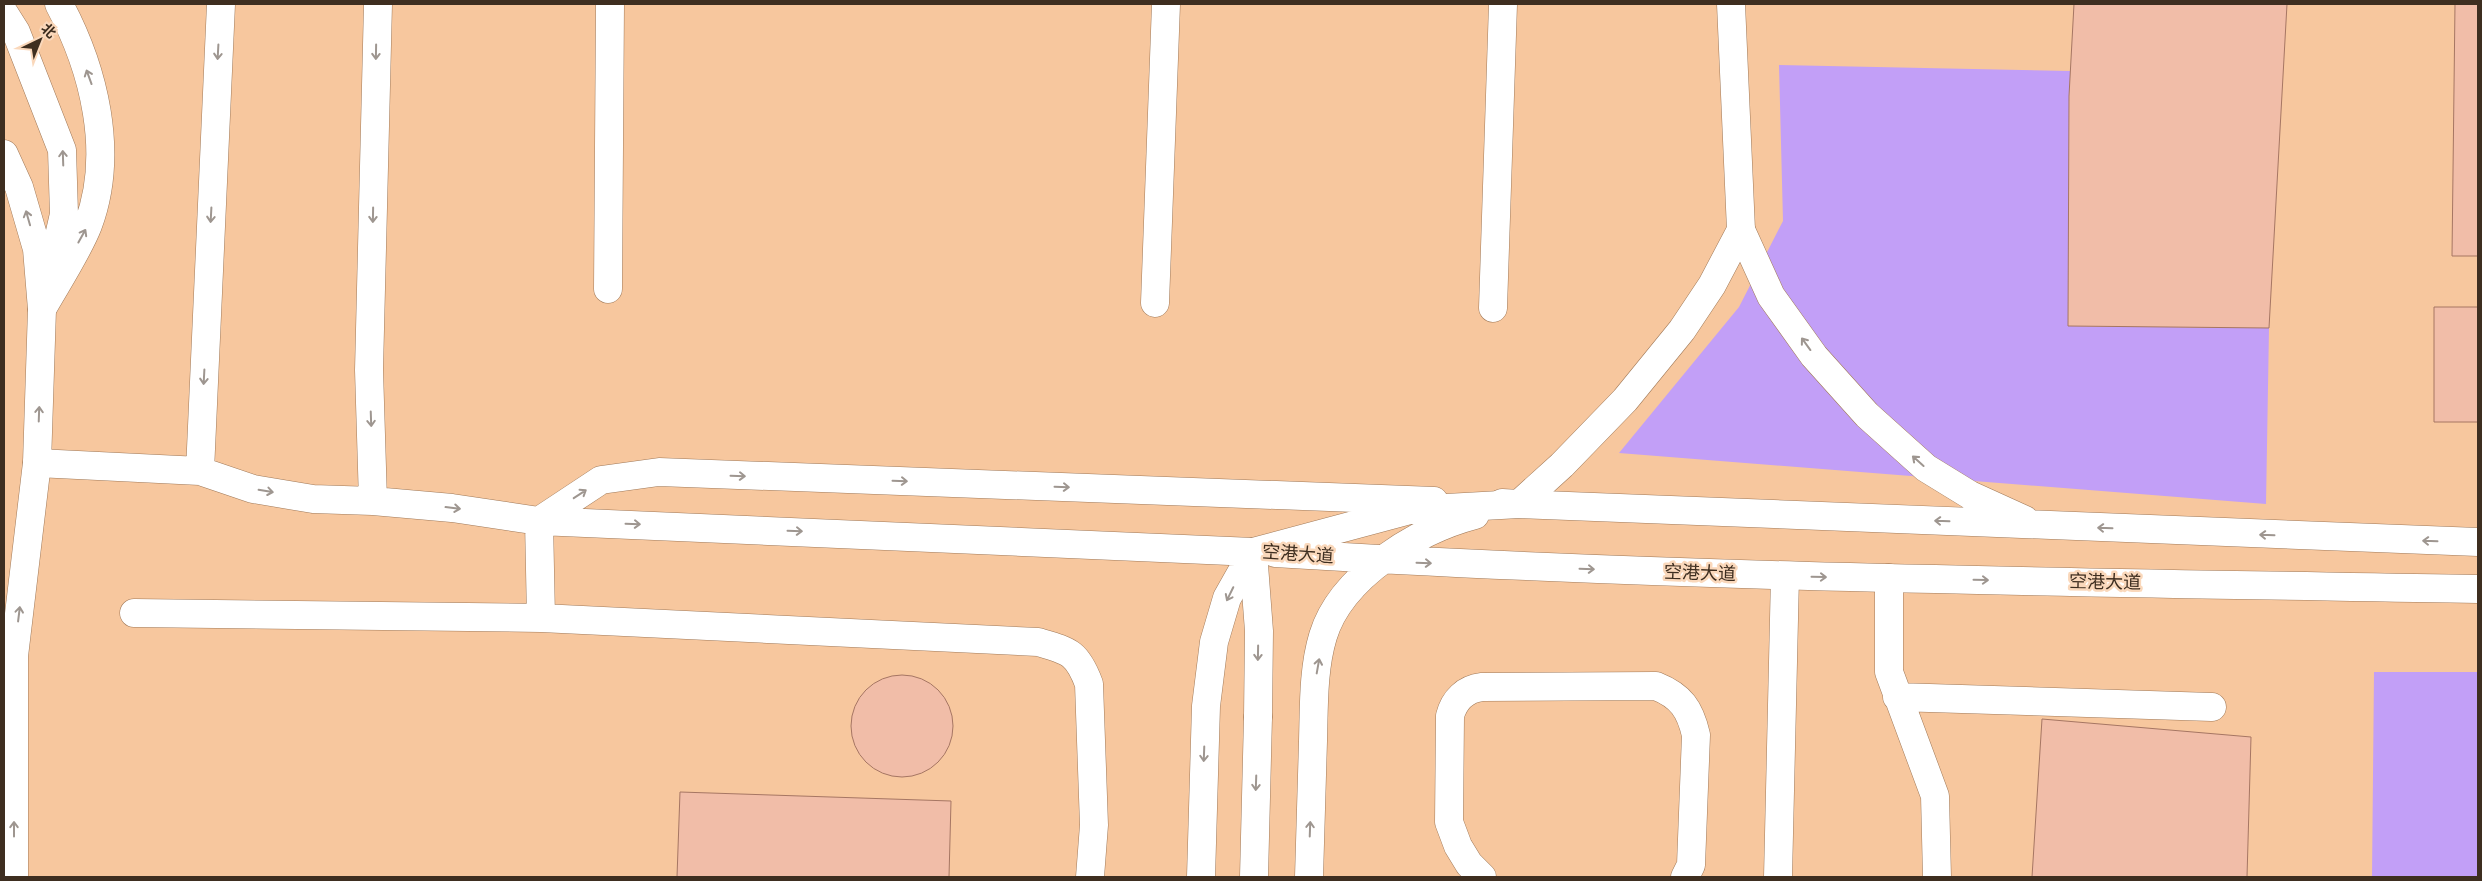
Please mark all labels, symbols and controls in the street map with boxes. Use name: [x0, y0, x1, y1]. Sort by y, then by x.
north arrow: [15, 15, 65, 65]
text: 北: [38, 21, 59, 41]
one-way arrow: [214, 44, 223, 60]
one-way arrow: [372, 44, 381, 60]
one-way arrow: [84, 70, 93, 86]
one-way arrow: [58, 150, 67, 166]
one-way arrow: [206, 206, 216, 223]
one-way arrow: [368, 206, 378, 223]
one-way arrow: [23, 210, 33, 226]
one-way arrow: [78, 229, 88, 243]
one-way arrow: [1801, 337, 1811, 351]
one-way arrow: [199, 369, 208, 385]
one-way arrow: [34, 406, 43, 422]
one-way arrow: [366, 411, 375, 427]
one-way arrow: [1912, 455, 1925, 466]
one-way arrow: [729, 471, 745, 480]
one-way arrow: [892, 477, 908, 486]
one-way arrow: [1054, 483, 1070, 492]
one-way arrow: [257, 486, 273, 496]
one-way arrow: [573, 489, 587, 499]
one-way arrow: [445, 504, 461, 514]
one-way arrow: [1935, 517, 1951, 526]
one-way arrow: [624, 520, 640, 529]
one-way arrow: [2097, 523, 2114, 533]
one-way arrow: [787, 526, 803, 535]
one-way arrow: [2259, 530, 2275, 539]
one-way arrow: [2422, 536, 2438, 545]
street label: 空港大道: [1261, 542, 1335, 566]
one-way arrow: [1416, 558, 1432, 567]
street label: 空港大道: [1664, 562, 1736, 584]
one-way arrow: [1578, 564, 1594, 573]
street label: 空港大道: [2069, 571, 2141, 593]
one-way arrow: [1810, 572, 1827, 582]
one-way arrow: [1973, 575, 1989, 585]
one-way arrow: [1225, 586, 1234, 601]
one-way arrow: [14, 606, 24, 622]
one-way arrow: [1254, 644, 1263, 660]
one-way arrow: [1313, 659, 1323, 675]
one-way arrow: [1200, 745, 1209, 761]
one-way arrow: [1251, 775, 1261, 791]
one-way arrow: [9, 821, 19, 837]
one-way arrow: [1305, 821, 1315, 837]

